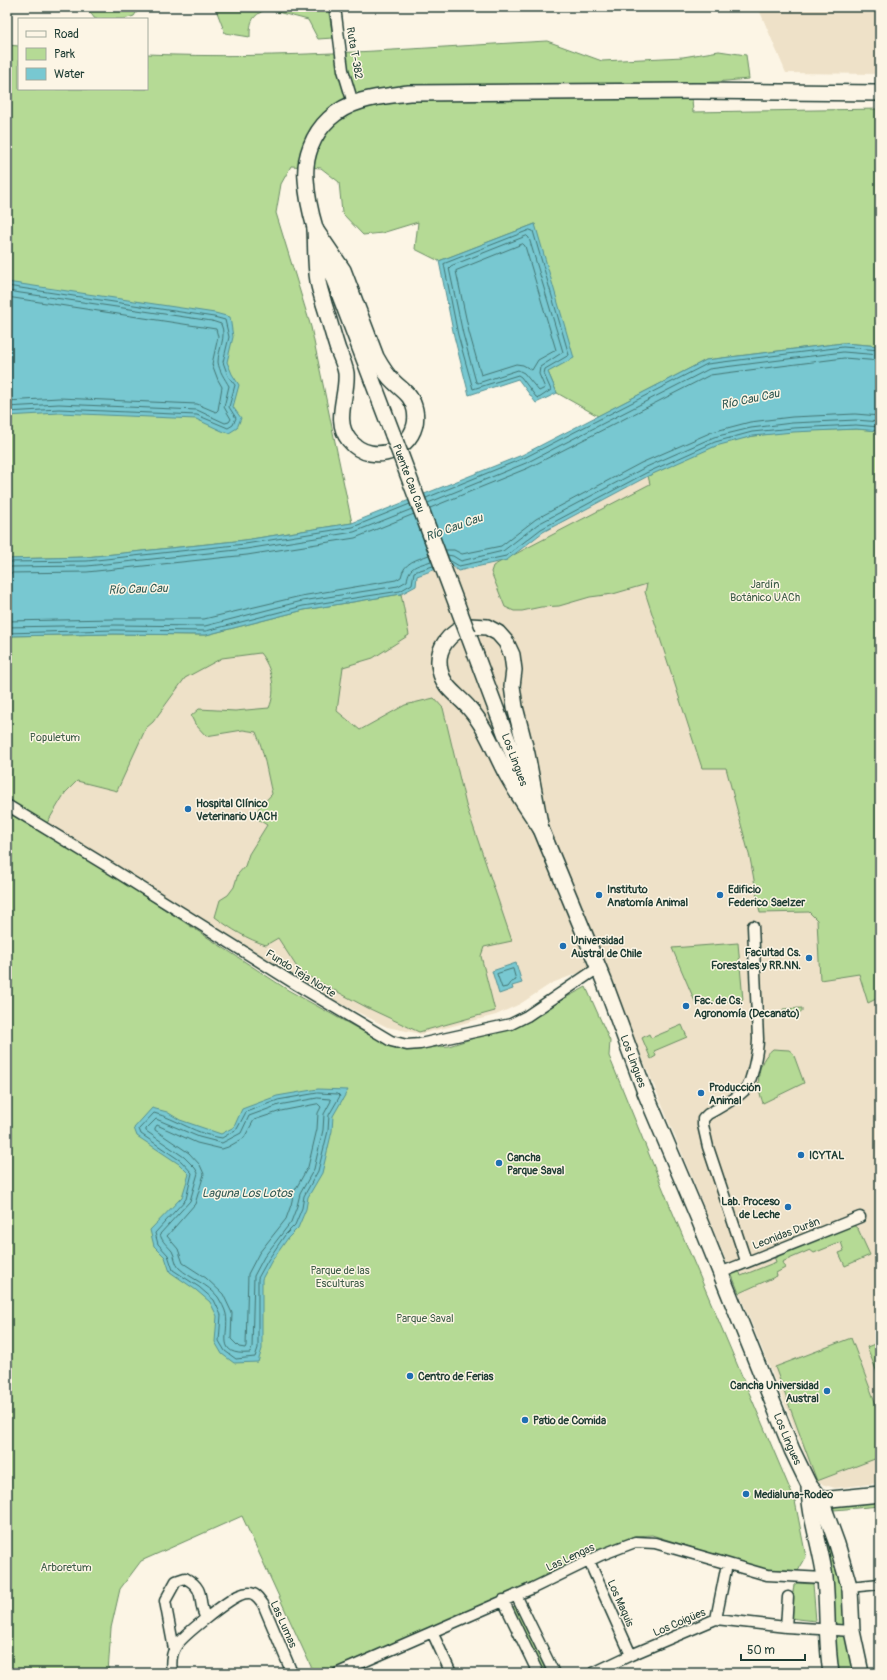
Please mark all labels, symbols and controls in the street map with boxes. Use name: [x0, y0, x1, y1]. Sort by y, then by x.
legend: [18, 18, 148, 90]
street label: Ruta T-382: [344, 26, 365, 80]
text: Road: [54, 27, 79, 42]
text: Park: [54, 47, 75, 62]
text: Water: [54, 67, 85, 82]
water label: Río Cau Cau: [719, 386, 782, 413]
street label: Puente Cau Cau: [390, 442, 428, 514]
water label: Río Cau Cau: [424, 510, 486, 545]
park label: Jardín Botánico UACh: [730, 578, 800, 604]
water label: Río Cau Cau: [108, 581, 169, 598]
park label: Populetum: [30, 731, 80, 744]
street label: Los Lingues: [499, 732, 530, 788]
place label: Hospital Clínico Veterinario UACH: [196, 797, 277, 823]
marker: Hospital Clínico Veterinario UACH: [183, 804, 193, 814]
place label: Instituto Anatomía Animal: [607, 883, 688, 909]
place label: Edificio Federico Saelzer: [728, 883, 806, 909]
marker: Instituto Anatomía Animal: [594, 890, 604, 900]
marker: Edificio Federico Saelzer: [715, 890, 725, 900]
place label: Universidad Austral de Chile: [571, 934, 643, 960]
marker: Universidad Austral de Chile: [558, 941, 568, 951]
place label: Facultad Cs. Forestales y RR.NN.: [711, 946, 801, 972]
street label: Fundo Teja Norte: [263, 947, 339, 1000]
marker: Facultad Cs. Forestales y RR.NN.: [804, 953, 814, 963]
place label: Fac. de Cs. Agronomía (Decanato): [694, 994, 800, 1020]
marker: Fac. de Cs. Agronomía (Decanato): [681, 1001, 691, 1011]
street label: Los Lingues: [617, 1033, 649, 1089]
place label: Producción Animal: [709, 1081, 761, 1107]
marker: Producción Animal: [696, 1088, 706, 1098]
place label: ICYTAL: [809, 1149, 844, 1162]
marker: ICYTAL: [796, 1150, 806, 1160]
place label: Cancha Parque Saval: [507, 1151, 565, 1177]
marker: Cancha Parque Saval: [494, 1158, 504, 1168]
water label: Laguna Los Lotos: [202, 1186, 294, 1201]
place label: Lab. Proceso de Leche: [721, 1195, 781, 1221]
marker: Lab. Proceso de Leche: [783, 1202, 793, 1212]
street label: Leonidas Durán: [751, 1215, 822, 1252]
park label: Parque de las Esculturas: [310, 1264, 370, 1290]
park label: Parque Saval: [396, 1312, 454, 1325]
place label: Centro de Ferias: [418, 1370, 494, 1383]
marker: Centro de Ferias: [405, 1371, 415, 1381]
place label: Cancha Universidad Austral: [730, 1379, 819, 1405]
marker: Cancha Universidad Austral: [822, 1386, 832, 1396]
street label: Los Lingues: [771, 1411, 804, 1467]
place label: Patio de Comida: [533, 1414, 606, 1427]
marker: Patio de Comida: [520, 1415, 530, 1425]
place label: Medialuna-Rodeo: [754, 1488, 833, 1501]
marker: Medialuna-Rodeo: [741, 1489, 751, 1499]
street label: Las Lengas: [544, 1541, 597, 1574]
park label: Arboretum: [41, 1561, 92, 1574]
street label: Los Maquis: [604, 1578, 637, 1629]
street label: Las Lumas: [267, 1599, 300, 1650]
street label: Los Coigües: [651, 1606, 707, 1639]
scale bar: [741, 1636, 805, 1662]
text: 50 m: [747, 1643, 775, 1658]

